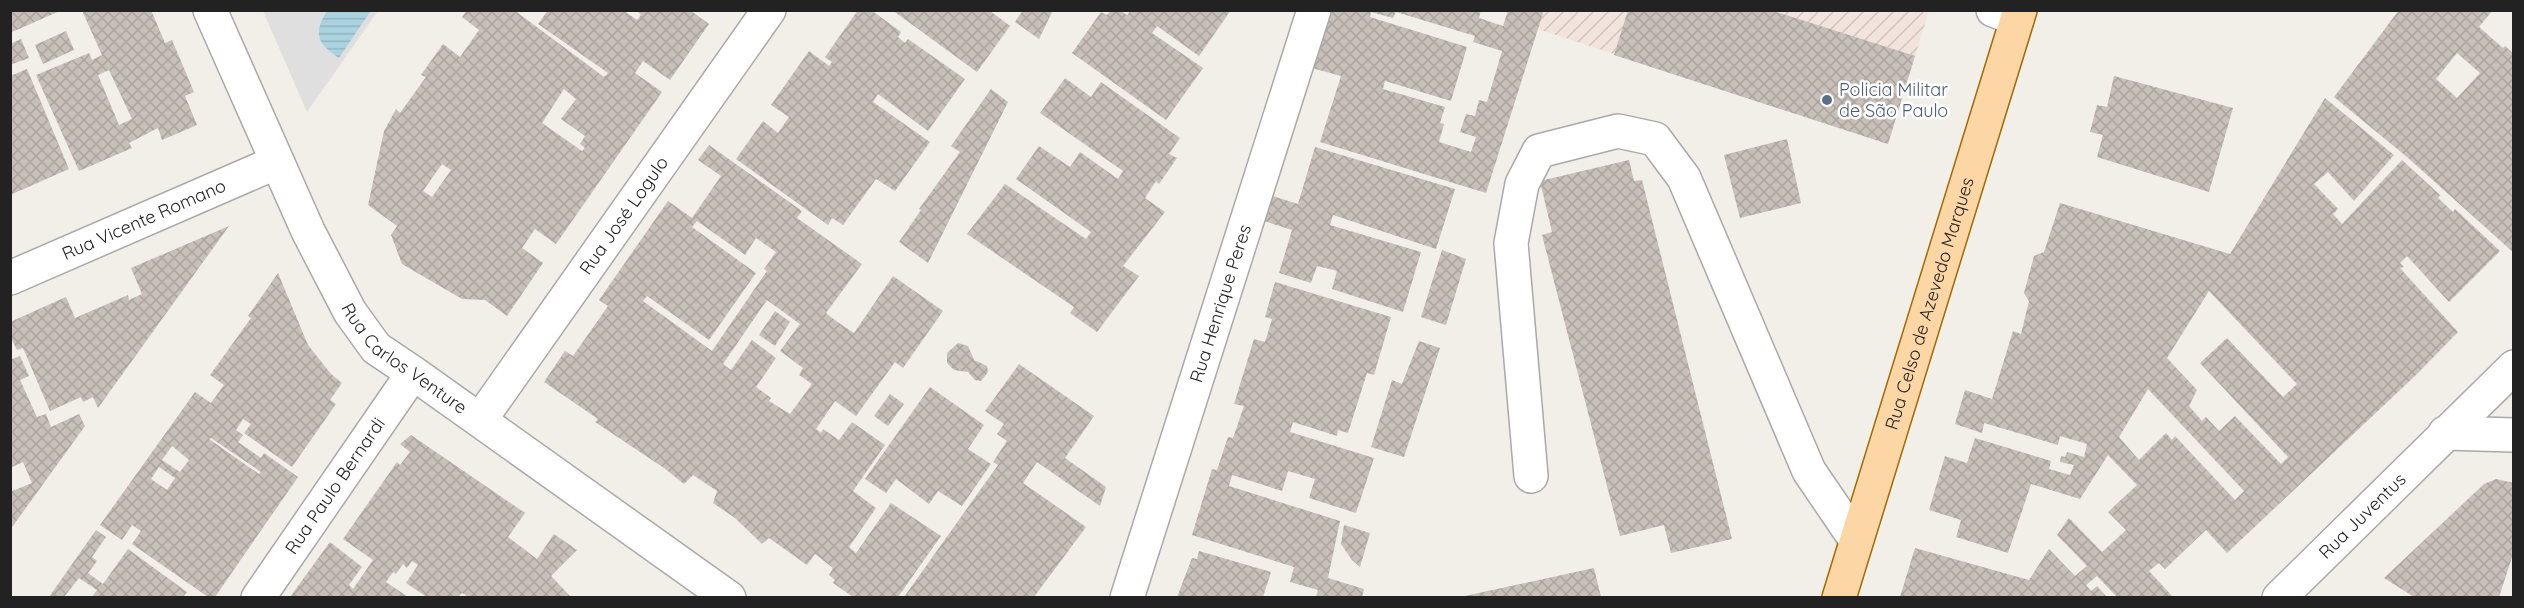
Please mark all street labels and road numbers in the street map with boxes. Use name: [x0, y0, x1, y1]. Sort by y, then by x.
street label: Rua José Logulo: [574, 152, 673, 279]
street label: Rua Vicente Romano: [58, 174, 229, 265]
street label: Rua Celso de Azevedo Marques: [1879, 174, 1979, 433]
street label: Rua Henrique Peres: [1184, 222, 1256, 385]
street label: Rua Carlos Venture: [336, 299, 472, 419]
street label: Rua Paulo Bernardi: [280, 413, 390, 558]
street label: Rua Juventus: [2314, 468, 2411, 564]

